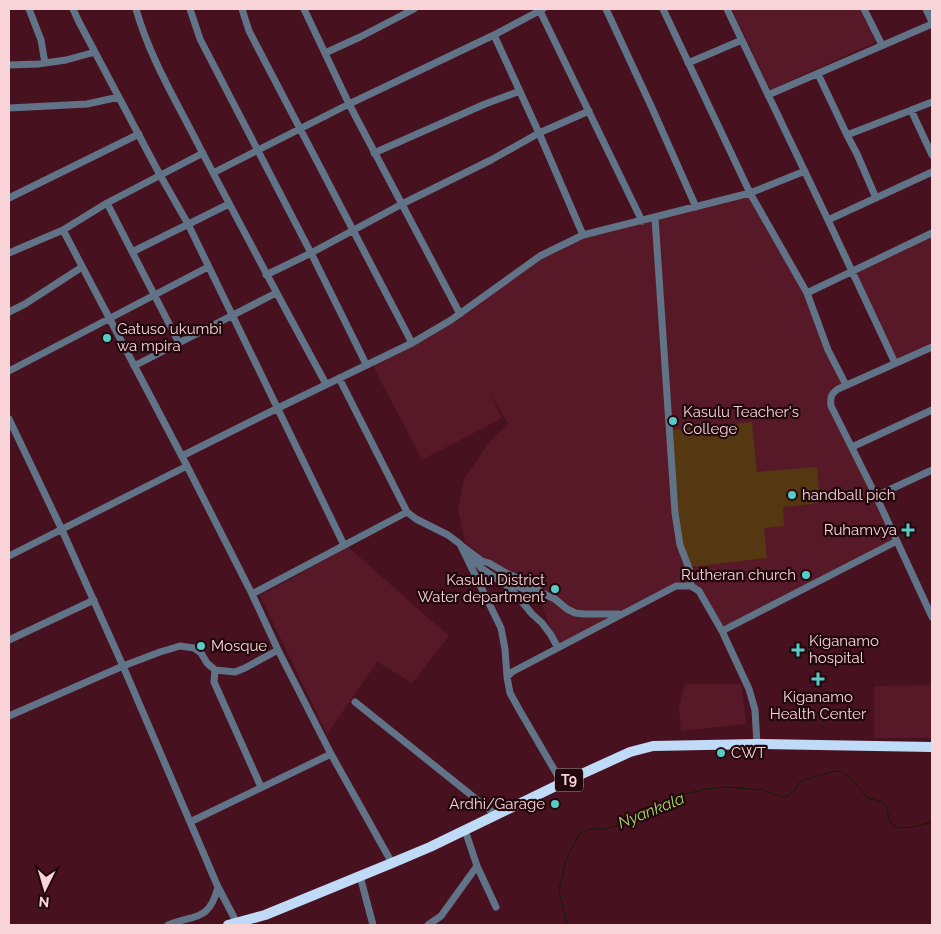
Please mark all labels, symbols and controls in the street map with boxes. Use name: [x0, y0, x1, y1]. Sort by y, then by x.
place label: Gatuso ukumbi wa mpira: [117, 320, 222, 355]
marker: Gatuso ukumbi wa mpira: [101, 332, 113, 344]
place label: Kasulu Teacher's College: [683, 403, 799, 438]
marker: Kasulu Teacher's College: [667, 415, 679, 427]
place label: handball pich: [802, 486, 895, 504]
marker: handball pich: [786, 489, 798, 501]
place label: Ruhamvya: [824, 521, 897, 539]
marker: Ruhamvya: [901, 523, 915, 537]
place label: Rutheran church: [681, 566, 796, 584]
marker: Rutheran church: [800, 569, 812, 581]
place label: Kasulu District Water department: [417, 571, 545, 606]
marker: Kasulu District Water department: [549, 583, 561, 595]
place label: Kiganamo hospital: [809, 632, 879, 667]
place label: Mosque: [211, 637, 267, 655]
marker: Mosque: [195, 640, 207, 652]
marker: Kiganamo hospital: [791, 643, 805, 657]
marker: Kiganamo Health Center: [811, 672, 825, 686]
place label: Kiganamo Health Center: [770, 688, 867, 723]
place label: CWT: [731, 744, 766, 762]
marker: CWT: [715, 747, 727, 759]
road number: T9: [555, 768, 583, 792]
water label: Nyankala: [615, 788, 688, 832]
place label: Ardhi/Garage: [449, 795, 545, 813]
marker: Ardhi/Garage: [549, 798, 561, 810]
north arrow: [20, 864, 70, 914]
text: N: [38, 894, 50, 910]

